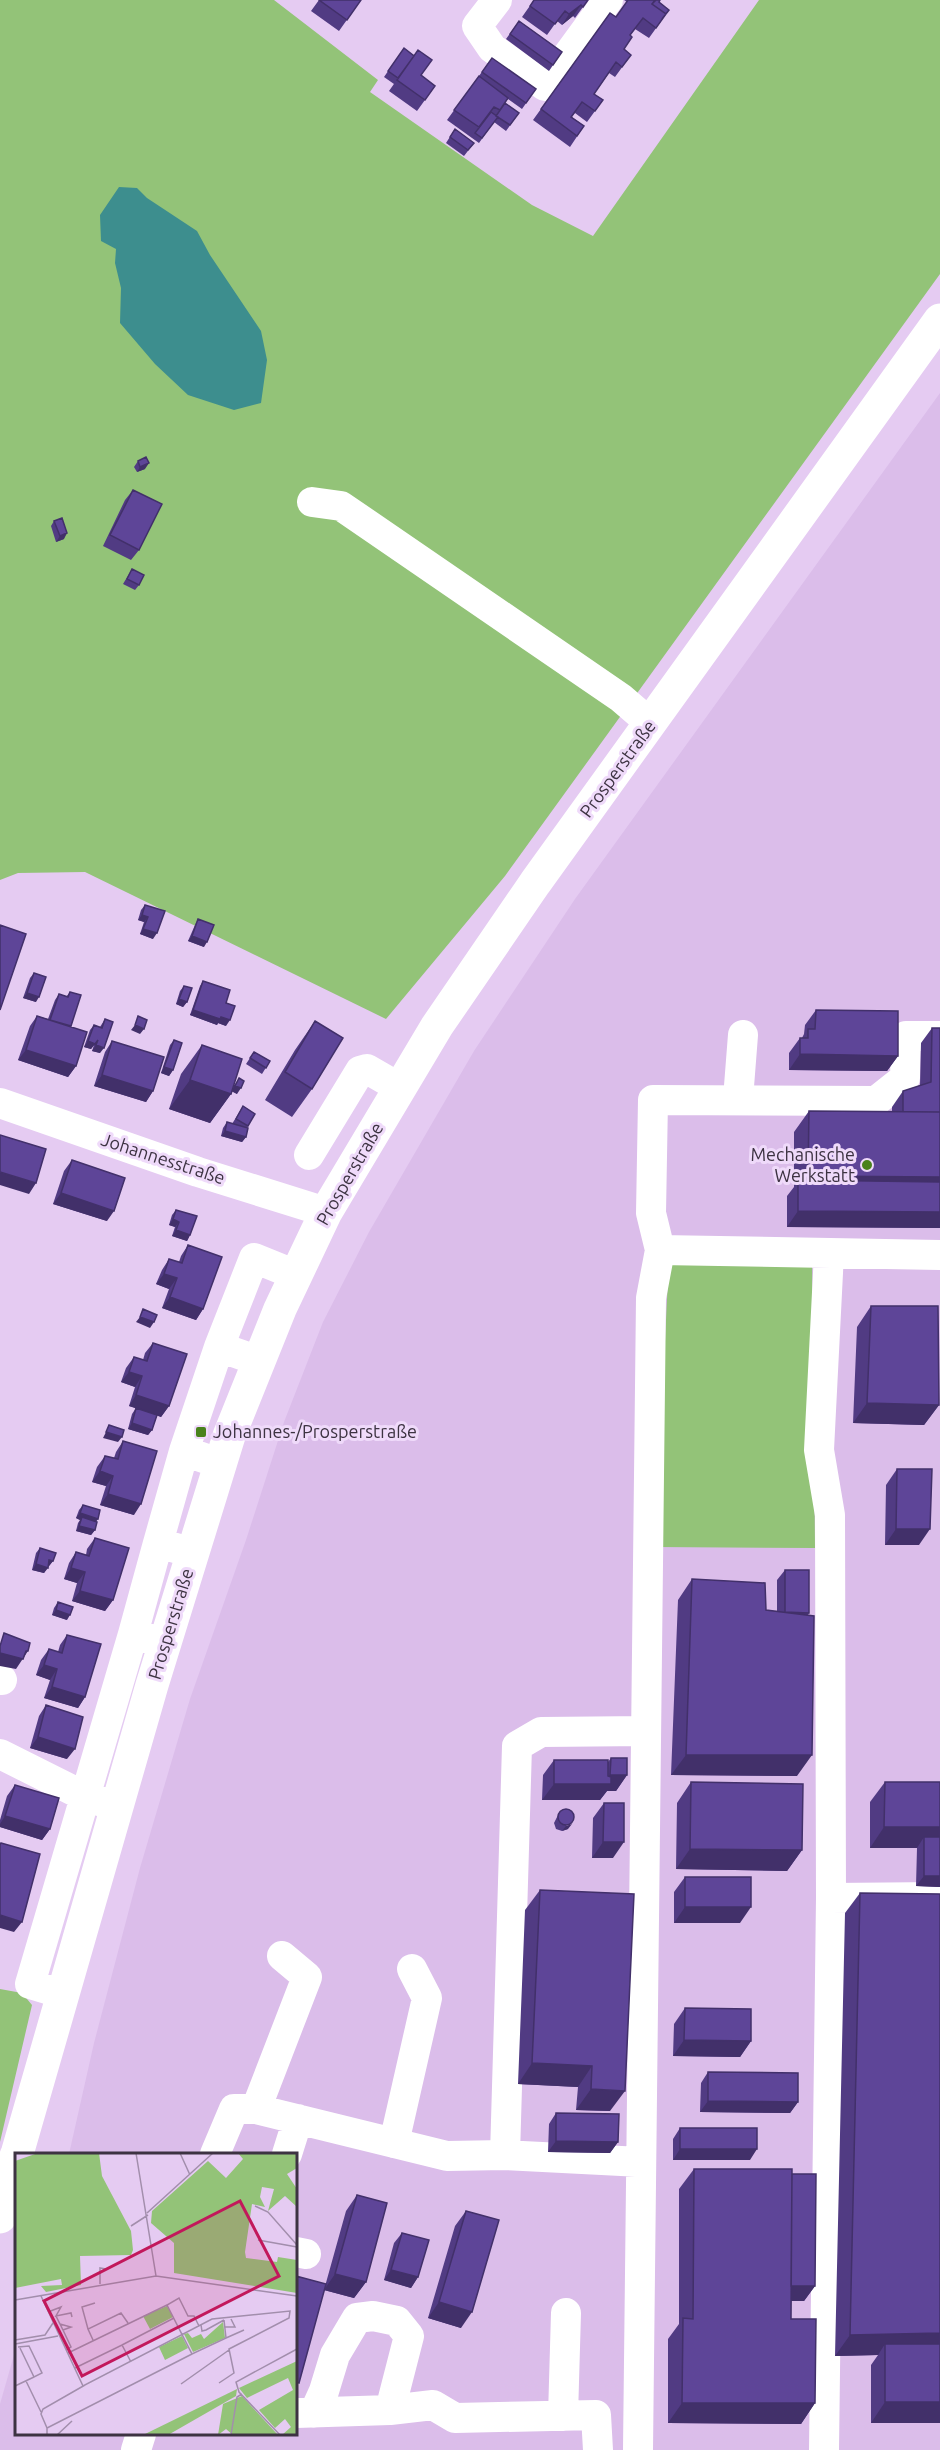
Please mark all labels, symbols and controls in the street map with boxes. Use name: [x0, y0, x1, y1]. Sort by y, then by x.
street label: Prosperstraße: [575, 716, 659, 821]
street label: Prosperstraße: [312, 1119, 387, 1228]
street label: Johannesstraße: [99, 1129, 228, 1187]
place label: Mechanische Werkstatt: [750, 1144, 855, 1185]
marker: Mechanische Werkstatt: [860, 1158, 874, 1172]
place label: Johannes-/Prosperstraße: [213, 1421, 417, 1441]
marker: Johannes-/Prosperstraße: [194, 1425, 208, 1439]
street label: Prosperstraße: [144, 1566, 196, 1682]
inset map: [15, 2153, 297, 2435]

